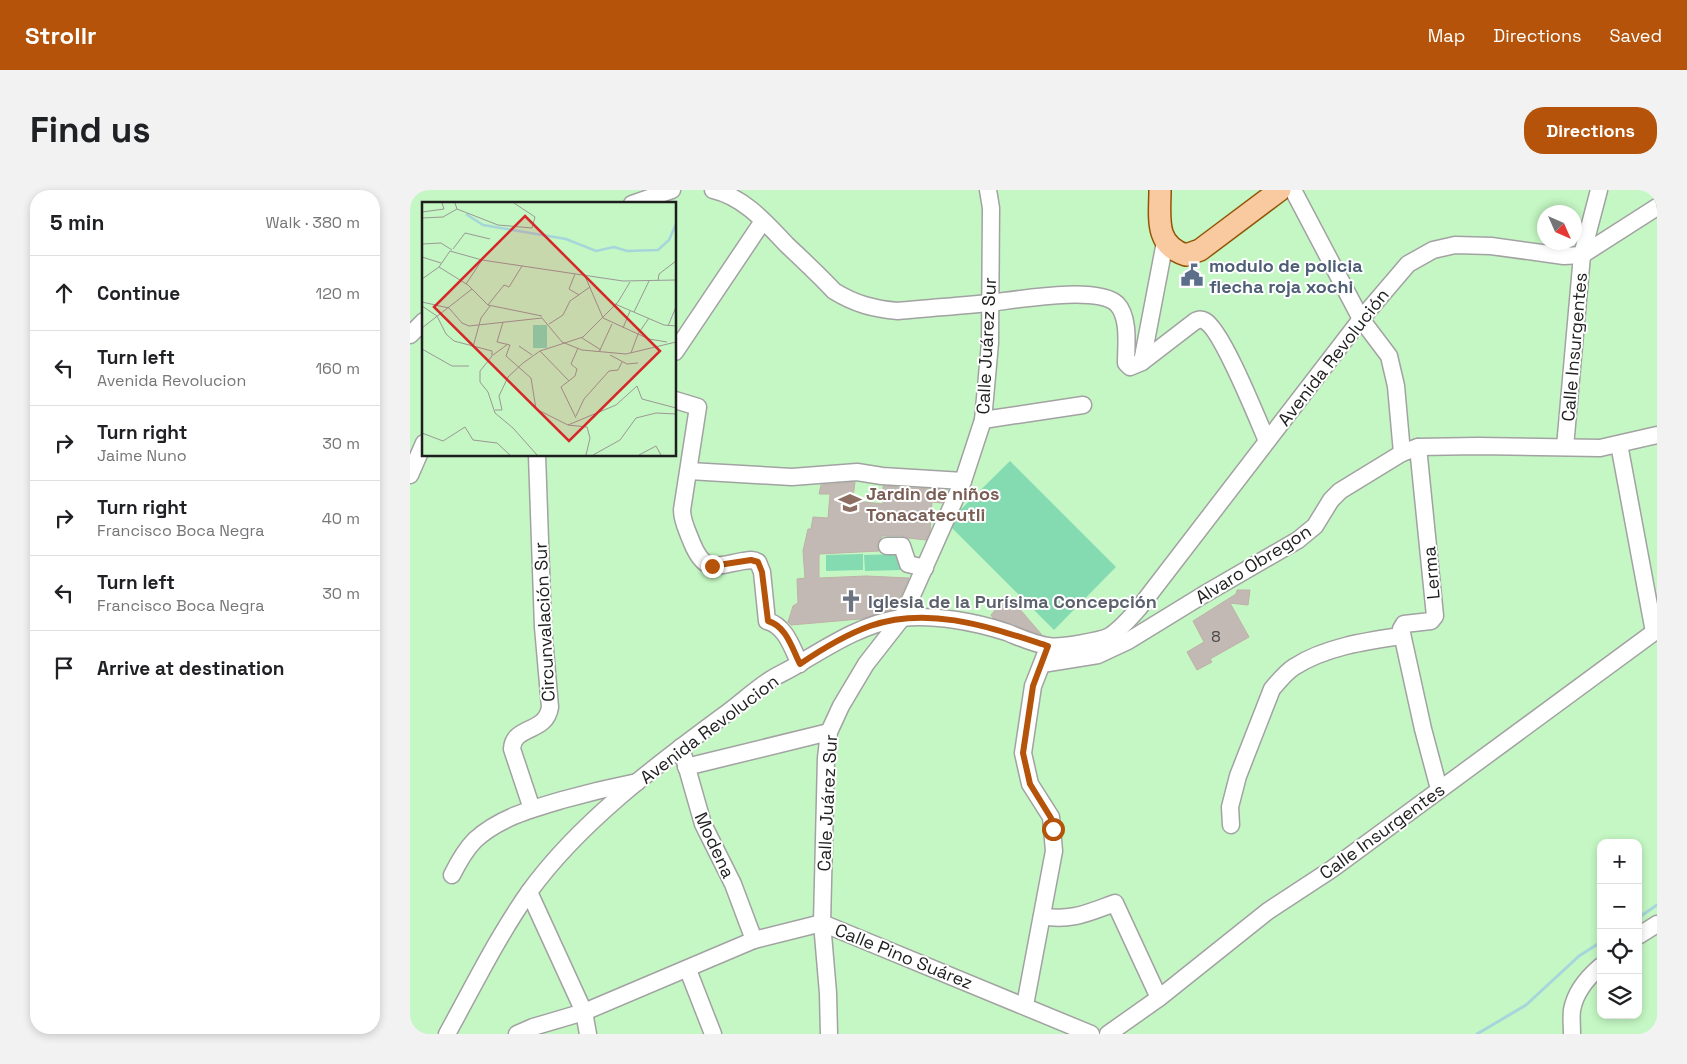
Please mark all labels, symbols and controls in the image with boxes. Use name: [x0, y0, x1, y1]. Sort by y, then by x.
text: Strollr: [25, 20, 97, 51]
text: Map: [1428, 24, 1465, 47]
text: Directions: [1493, 24, 1582, 47]
text: Saved: [1610, 24, 1662, 47]
button: Directions: [1524, 107, 1657, 154]
text: Find us: [30, 108, 151, 152]
inset map: [422, 202, 676, 456]
north arrow: [1537, 205, 1582, 250]
text: 5 min: [50, 209, 104, 236]
text: Walk · 380 m: [265, 212, 360, 233]
place label: modulo de policia flecha roja xochi: [1209, 254, 1363, 298]
public building icon: modulo de policia flecha roja xochi: [1179, 262, 1205, 288]
street label: Calle Insurgentes: [1556, 272, 1592, 422]
street label: Calle Juárez Sur: [971, 277, 1001, 415]
icon: ahead: [50, 279, 78, 307]
text: Continue: [97, 281, 180, 306]
text: 120 m: [316, 283, 360, 304]
street label: Avenida Revolución: [1272, 284, 1394, 430]
text: Turn left: [97, 345, 175, 370]
icon: left: [50, 354, 78, 382]
text: 160 m: [315, 358, 360, 379]
text: Avenida Revolucion: [97, 370, 246, 391]
text: Turn right: [97, 420, 187, 445]
icon: right: [50, 429, 78, 457]
text: 30 m: [322, 433, 360, 454]
text: Jaime Nuno: [97, 445, 187, 466]
place label: Jardin de niños Tonacatecutli: [866, 482, 999, 526]
school or university icon: Jardin de niños Tonacatecutli: [837, 490, 863, 516]
text: Turn right: [97, 495, 187, 520]
icon: right: [50, 504, 78, 532]
text: 40 m: [322, 508, 360, 529]
street label: Alvaro Obregon: [1191, 519, 1315, 609]
text: Francisco Boca Negra: [97, 520, 265, 541]
street label: Circunvalación Sur: [528, 541, 560, 703]
street label: Lerma: [1417, 546, 1445, 600]
route end: [701, 555, 724, 578]
text: Turn left: [97, 570, 175, 595]
icon: left: [50, 579, 78, 607]
text: 30 m: [322, 583, 360, 604]
church icon: Iglesia de la Purísima Concepción: [838, 588, 864, 614]
place label: Iglesia de la Purísima Concepción: [868, 590, 1157, 613]
text: Francisco Boca Negra: [97, 595, 265, 616]
house number: 8: [1211, 627, 1221, 646]
icon: arrive: [50, 654, 78, 682]
text: Arrive at destination: [97, 656, 285, 681]
street label: Avenida Revolucion: [635, 669, 783, 789]
street label: Calle Juárez Sur: [812, 734, 842, 872]
street label: Calle Insurgentes: [1315, 778, 1449, 884]
street label: Modena: [690, 808, 740, 882]
route start: [1042, 818, 1065, 841]
map controls: [1597, 839, 1642, 1019]
button: +: [1597, 839, 1642, 884]
button: −: [1597, 884, 1642, 929]
street label: Calle Pino Suárez: [832, 918, 976, 994]
button: locate: [1597, 929, 1642, 974]
button: layers: [1597, 974, 1642, 1019]

